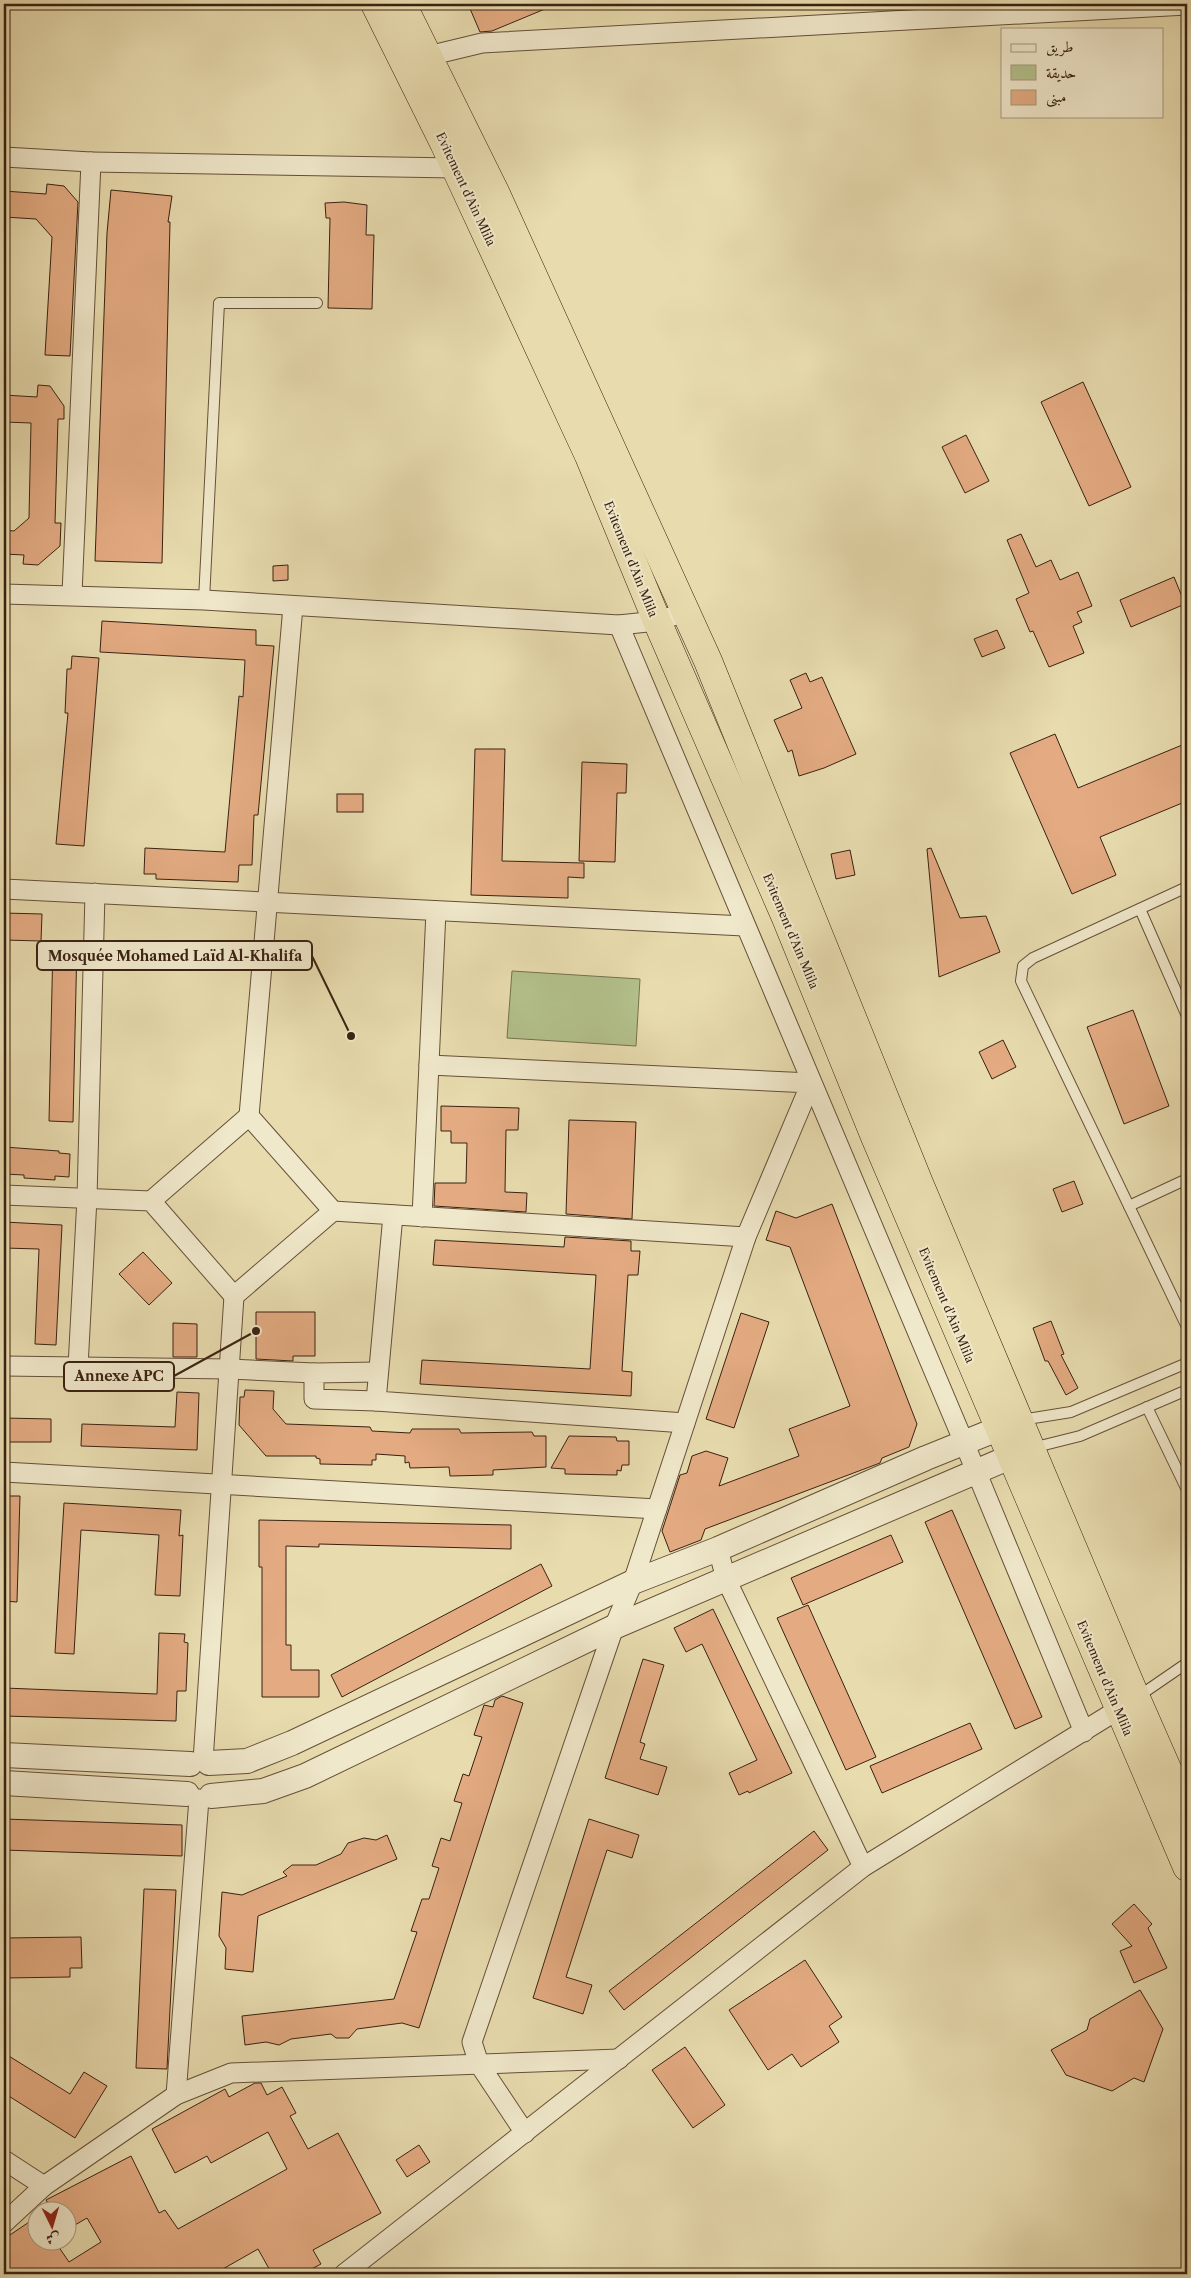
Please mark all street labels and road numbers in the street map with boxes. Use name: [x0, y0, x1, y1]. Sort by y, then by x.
street label: Evitement d'Ain Mlila: [433, 130, 499, 249]
street label: Evitement d'Ain Mlila: [601, 499, 661, 620]
street label: Evitement d'Ain Mlila: [760, 871, 822, 992]
street label: Evitement d'Ain Mlila: [916, 1245, 978, 1366]
street label: Evitement d'Ain Mlila: [1074, 1618, 1136, 1739]

